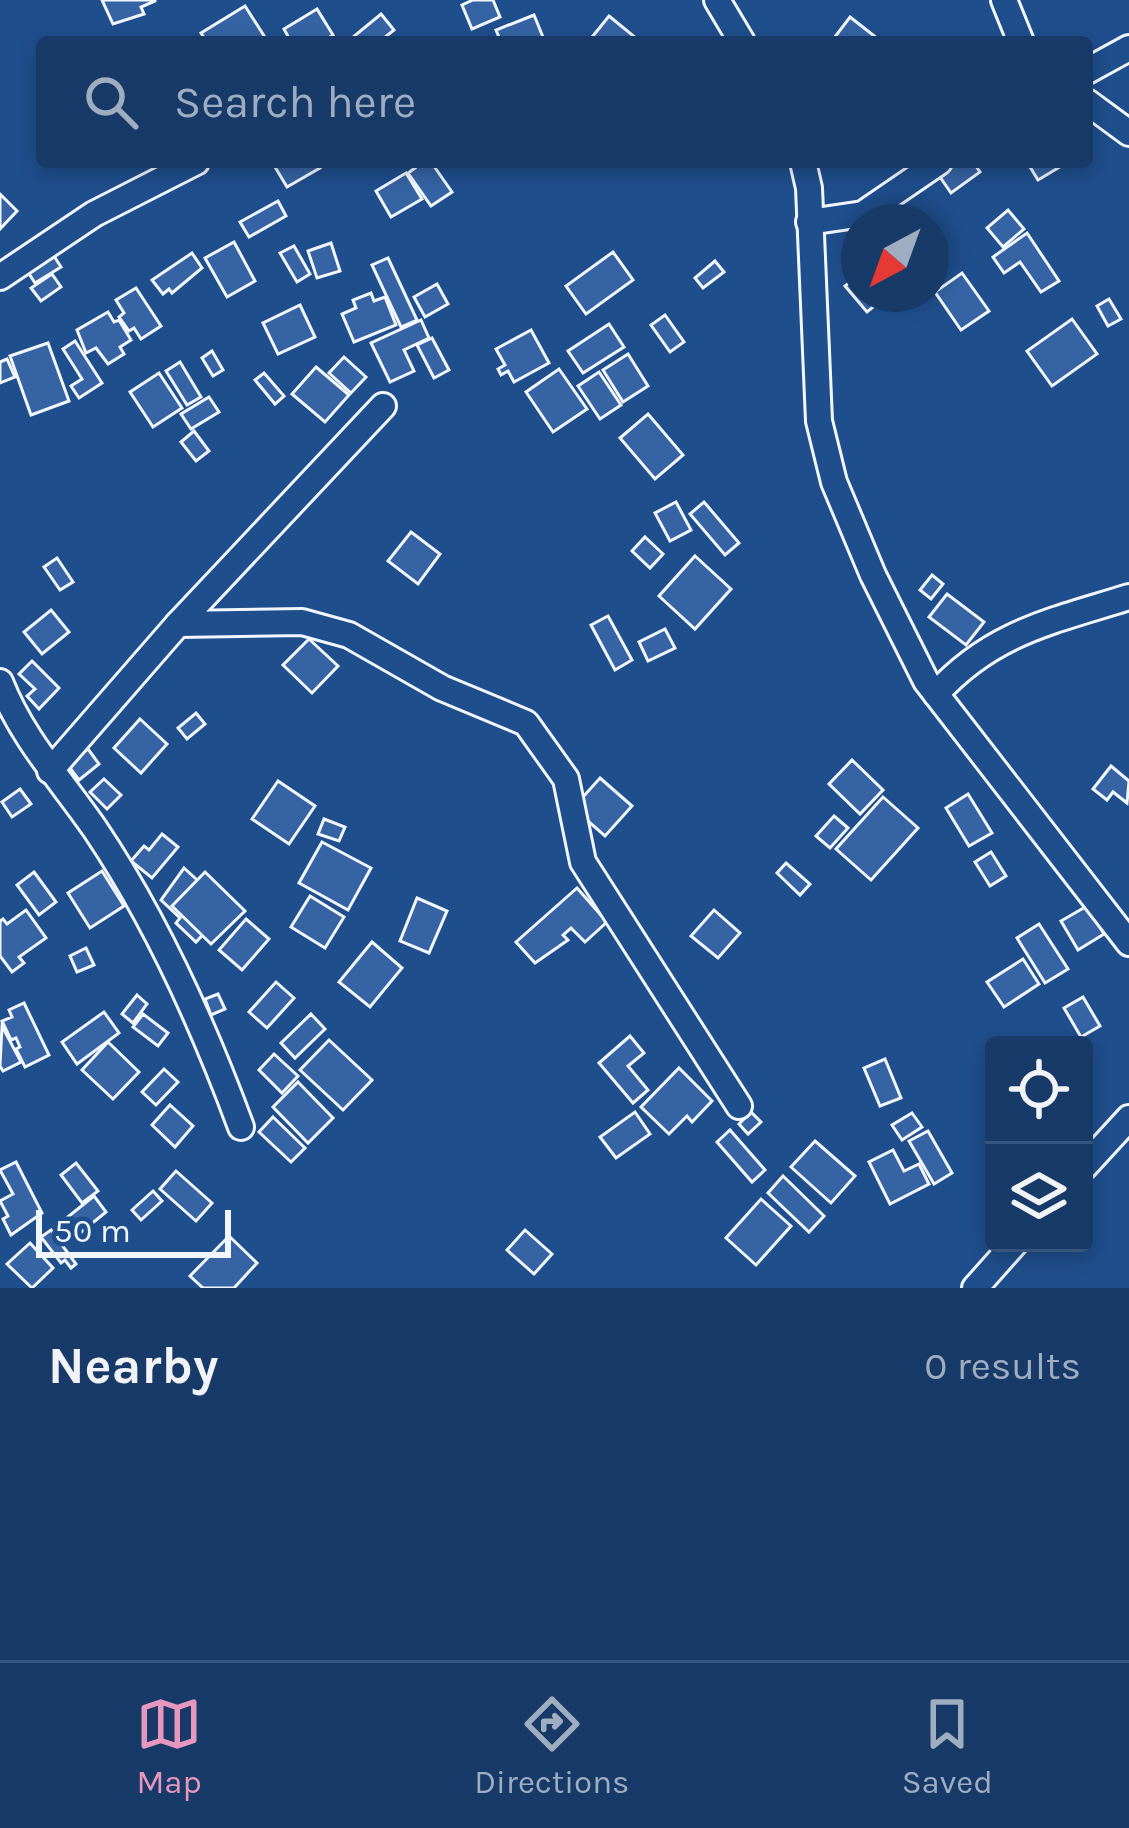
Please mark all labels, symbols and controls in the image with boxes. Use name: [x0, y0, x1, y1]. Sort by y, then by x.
search box: [36, 36, 1093, 168]
icon: search: [78, 69, 144, 135]
text: Search here: [174, 76, 416, 128]
north arrow: [841, 204, 949, 312]
map controls: [985, 1036, 1093, 1252]
button: locate: [985, 1036, 1093, 1144]
button: layers: [985, 1144, 1093, 1252]
scale bar: [36, 1204, 231, 1257]
text: 50 m: [54, 1212, 131, 1250]
text: Nearby: [48, 1336, 218, 1396]
text: 0 results: [924, 1343, 1081, 1389]
tab: Map: [136, 1691, 202, 1801]
tab: Directions: [474, 1691, 629, 1801]
tab: Saved: [902, 1691, 993, 1801]

